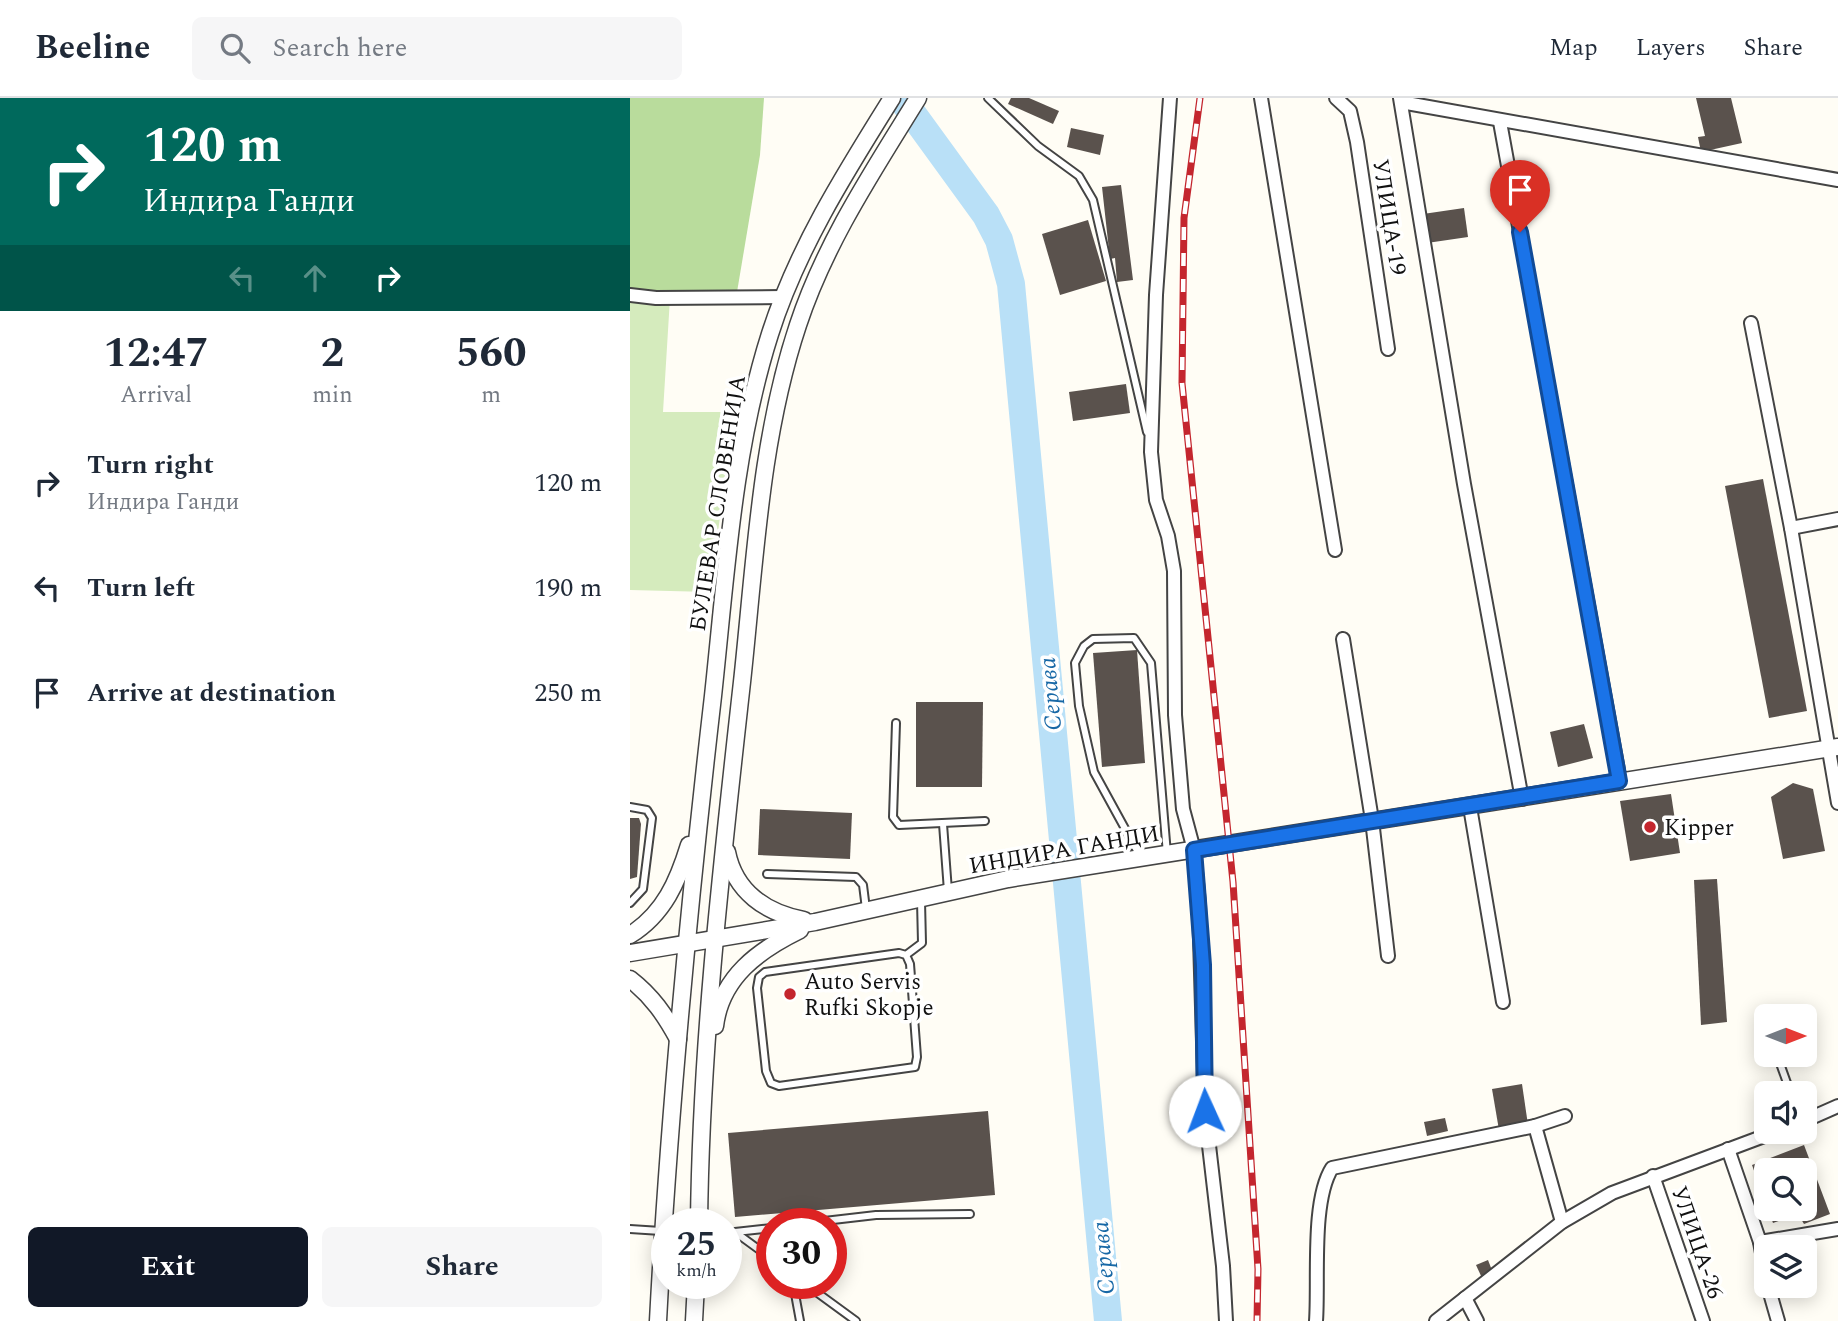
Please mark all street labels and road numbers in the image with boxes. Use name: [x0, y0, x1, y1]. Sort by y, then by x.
street label: УЛИЦА-19: [1362, 157, 1415, 278]
street label: БУЛЕВАР СЛОВЕНИЈА: [681, 372, 756, 634]
street label: ИНДИРА ГАНДИ: [966, 817, 1162, 884]
street label: УЛИЦА-26: [1661, 1181, 1732, 1304]

